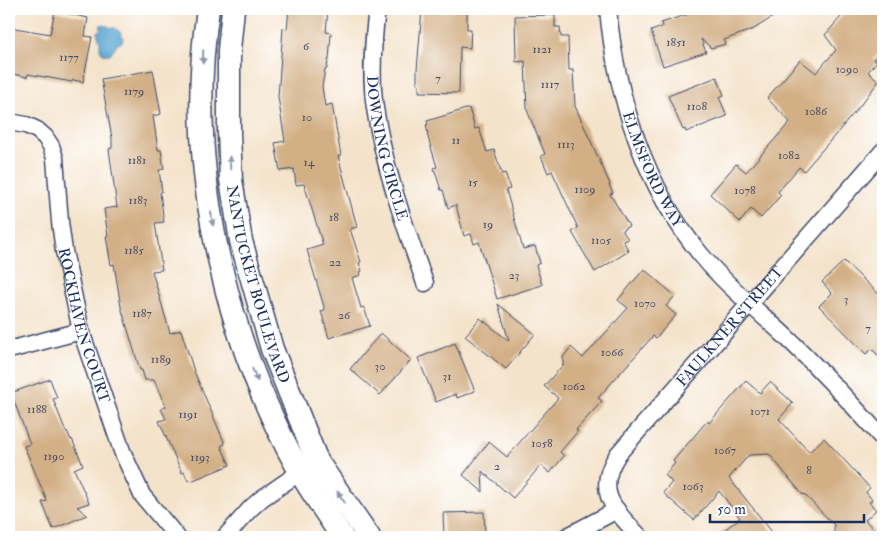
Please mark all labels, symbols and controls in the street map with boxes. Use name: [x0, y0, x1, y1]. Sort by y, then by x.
house number: 1851: [666, 35, 686, 50]
house number: 6: [303, 39, 310, 54]
house number: 1121: [533, 42, 551, 57]
one-way arrow: [199, 49, 207, 65]
house number: 1177: [59, 50, 79, 65]
house number: 1090: [836, 62, 858, 77]
house number: 7: [435, 71, 441, 86]
street label: DOWNING CIRCLE: [362, 75, 412, 223]
house number: 1117: [541, 77, 560, 92]
house number: 1179: [124, 84, 144, 99]
house number: 1108: [687, 99, 708, 114]
house number: 1086: [805, 104, 828, 119]
street label: ELMSFORD WAY: [618, 109, 688, 232]
house number: 10: [302, 110, 312, 125]
house number: 11: [452, 133, 460, 148]
house number: 1113: [557, 137, 575, 152]
house number: 1082: [778, 148, 800, 163]
house number: 1181: [128, 153, 146, 168]
one-way arrow: [226, 155, 234, 171]
house number: 14: [304, 155, 315, 170]
house number: 15: [468, 175, 478, 190]
house number: 1109: [575, 182, 595, 197]
house number: 1078: [734, 183, 756, 198]
street label: NANTUCKET BOULEVARD: [222, 184, 294, 386]
house number: 1183: [129, 193, 147, 208]
house number: 18: [329, 210, 339, 225]
one-way arrow: [209, 211, 217, 227]
house number: 19: [483, 217, 493, 232]
house number: 1105: [591, 233, 612, 248]
house number: 1185: [124, 243, 144, 258]
street label: ROCKHAVEN COURT: [54, 246, 114, 406]
house number: 22: [329, 255, 341, 270]
street label: FAULKNER STREET: [672, 263, 788, 391]
house number: 23: [509, 268, 519, 283]
house number: 3: [844, 292, 848, 307]
house number: 1070: [634, 296, 656, 311]
house number: 1187: [132, 306, 152, 321]
house number: 26: [338, 308, 351, 323]
house number: 7: [865, 321, 871, 336]
house number: 1066: [601, 345, 624, 360]
house number: 1189: [151, 352, 171, 367]
house number: 30: [375, 359, 385, 374]
one-way arrow: [251, 368, 259, 383]
house number: 31: [443, 369, 451, 384]
house number: 1062: [563, 379, 585, 394]
house number: 1188: [27, 402, 47, 417]
house number: 1071: [750, 404, 770, 419]
house number: 1191: [179, 407, 197, 422]
house number: 1058: [531, 436, 553, 451]
house number: 1067: [714, 443, 736, 458]
house number: 1190: [44, 449, 64, 464]
house number: 1193: [190, 450, 210, 465]
house number: 2: [494, 459, 500, 474]
house number: 8: [806, 463, 812, 478]
house number: 1063: [682, 479, 704, 494]
one-way arrow: [336, 490, 346, 504]
scale bar: [710, 491, 863, 523]
text: 50 m: [717, 500, 746, 519]

